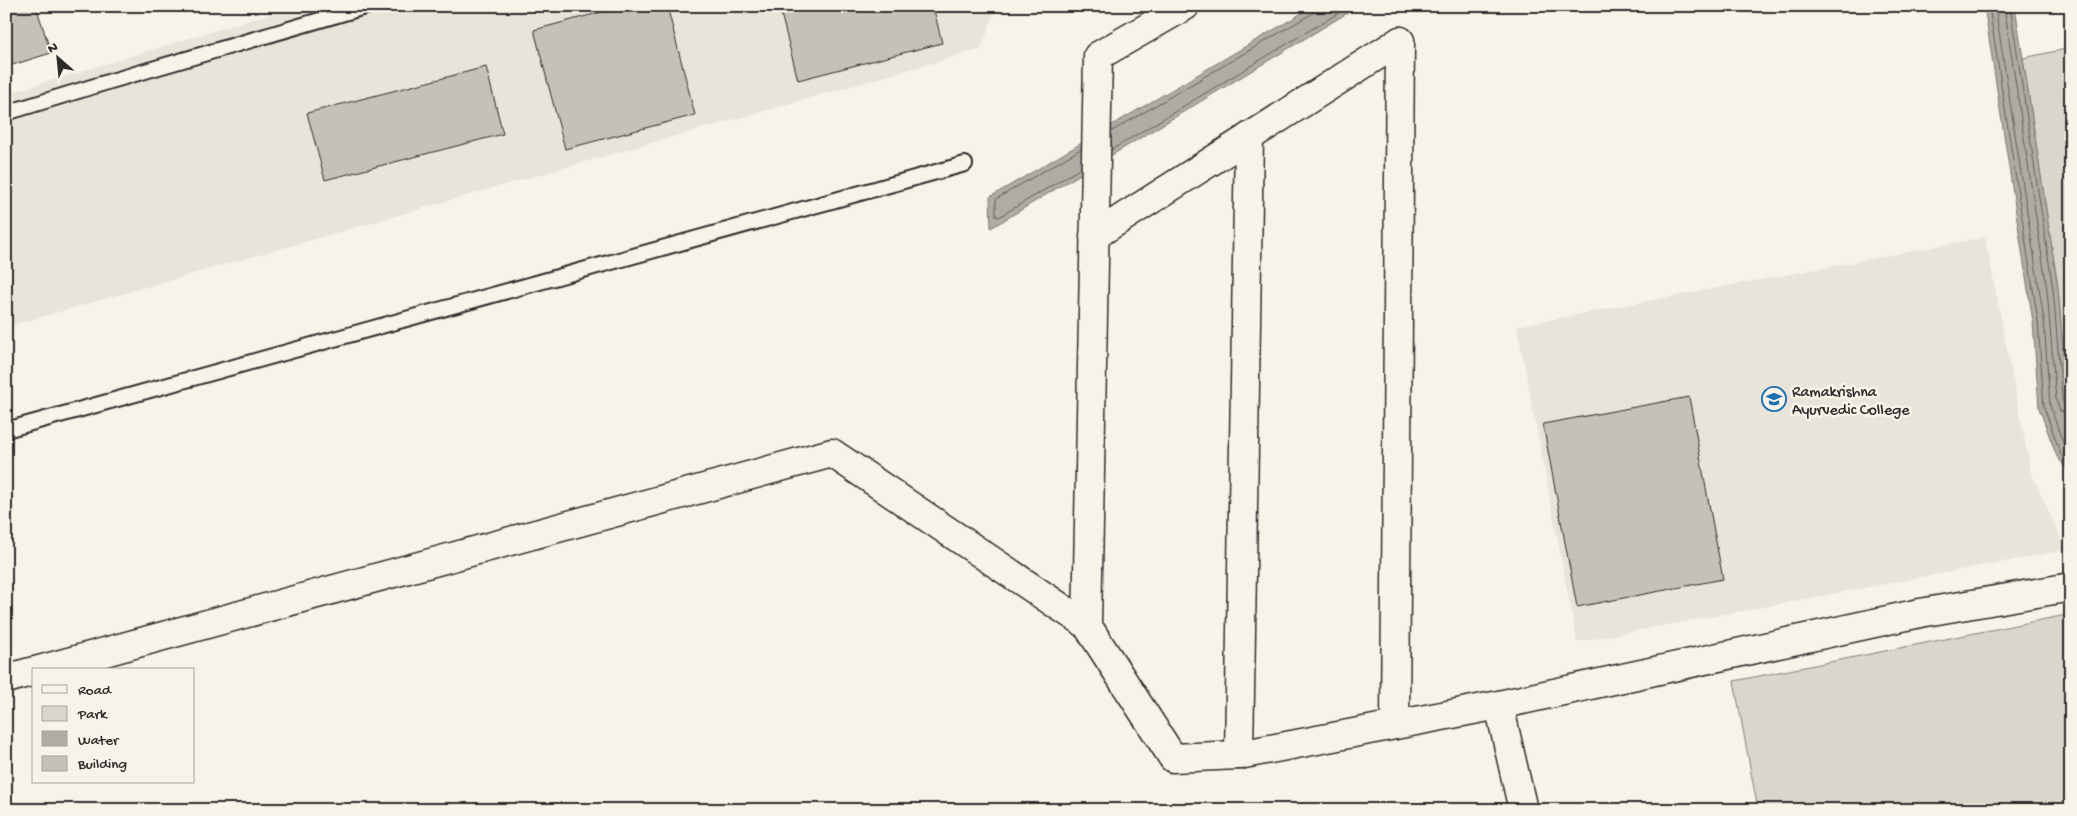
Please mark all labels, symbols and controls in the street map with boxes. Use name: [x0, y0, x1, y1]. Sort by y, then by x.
north arrow: [32, 32, 82, 82]
text: N: [45, 39, 61, 58]
place label: Ramakrishna Ayurvedic College: [1792, 384, 1910, 421]
school or university icon: Ramakrishna Ayurvedic College: [1761, 386, 1787, 412]
legend: [32, 668, 195, 784]
text: Road: [78, 682, 112, 700]
text: Park: [77, 706, 108, 724]
text: Water: [78, 732, 120, 750]
text: Building: [77, 756, 127, 774]

